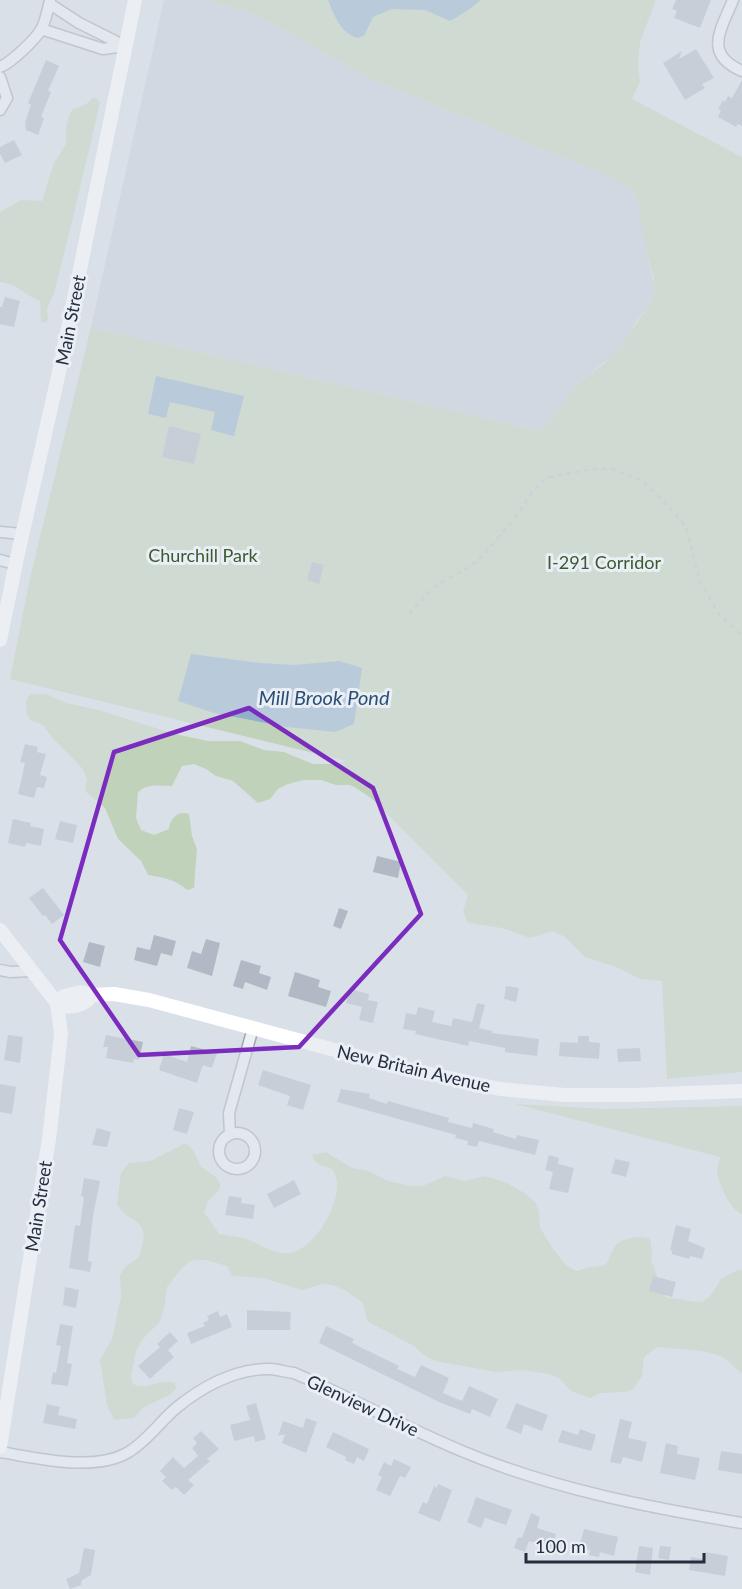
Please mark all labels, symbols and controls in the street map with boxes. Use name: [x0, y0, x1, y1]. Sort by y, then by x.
street label: Main Street: [50, 272, 90, 367]
park label: Churchill Park: [148, 544, 259, 566]
park label: I-291 Corridor: [547, 551, 661, 573]
water label: Mill Brook Pond: [259, 685, 390, 709]
street label: New Britain Avenue: [335, 1040, 493, 1096]
street label: Main Street: [20, 1158, 56, 1253]
street label: Glenview Drive: [304, 1369, 422, 1441]
scale bar: [526, 1526, 704, 1564]
text: 100 m: [535, 1535, 586, 1557]

